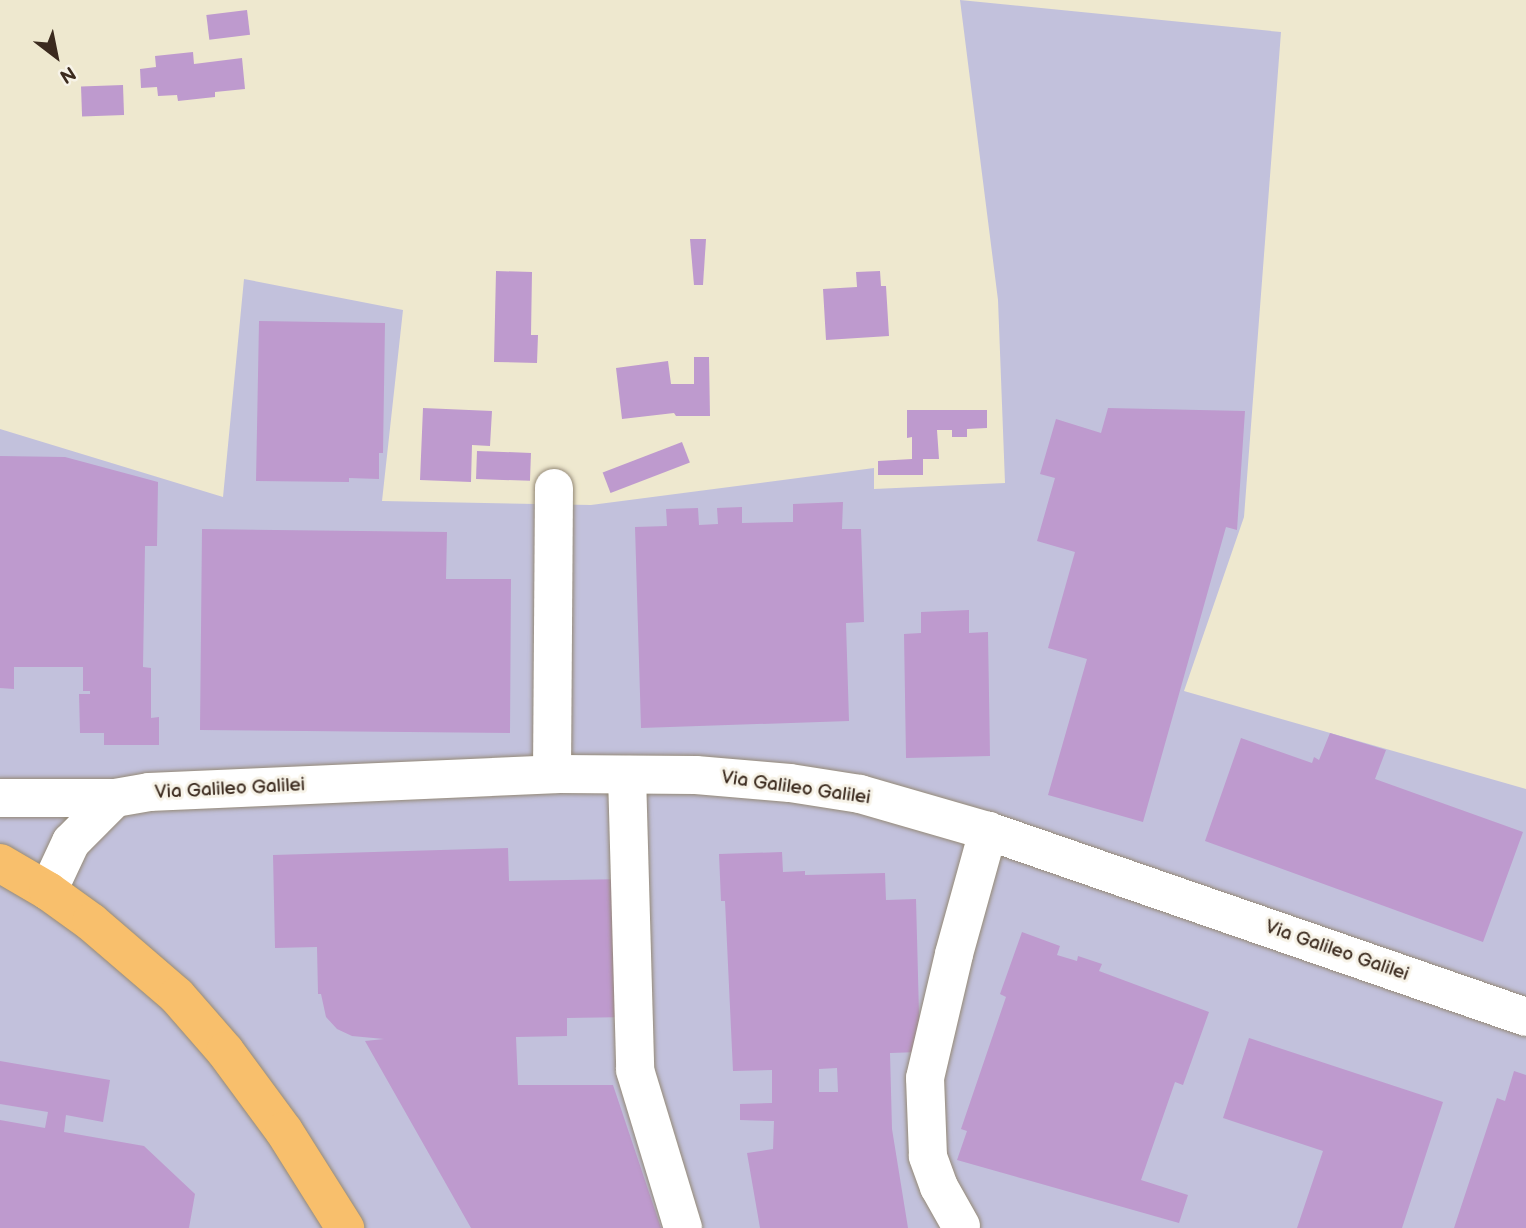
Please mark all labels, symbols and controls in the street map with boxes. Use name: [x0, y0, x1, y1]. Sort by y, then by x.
north arrow: [21, 21, 91, 91]
text: N: [55, 61, 80, 88]
street label: Via Galileo Galilei: [720, 766, 872, 810]
street label: Via Galileo Galilei: [154, 774, 306, 804]
street label: Via Galileo Galilei: [1262, 916, 1412, 986]

